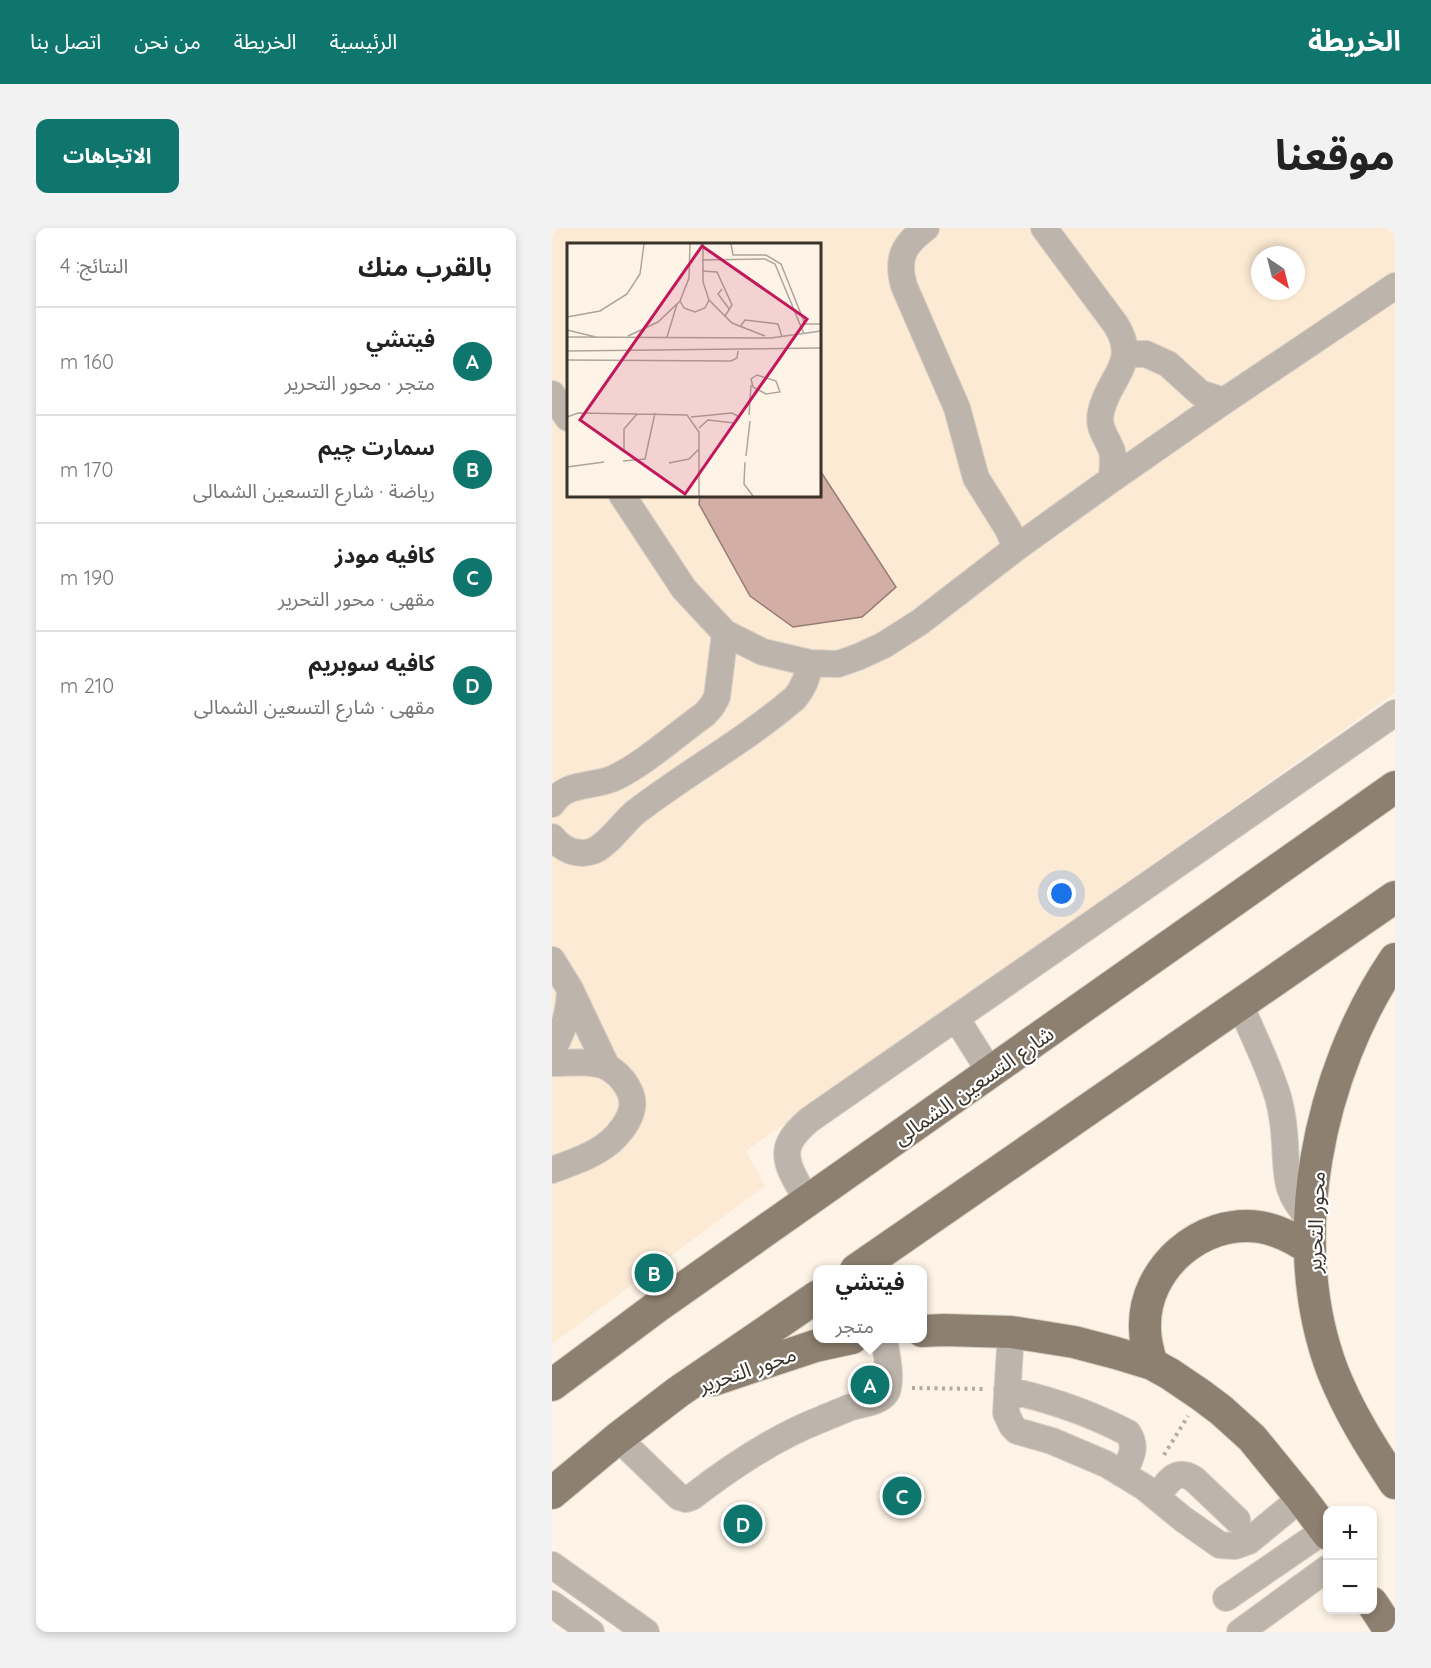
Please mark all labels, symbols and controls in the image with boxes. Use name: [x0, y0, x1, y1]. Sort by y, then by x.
text: الخريطة: [1308, 23, 1401, 58]
text: اتصل بنا: [30, 28, 101, 54]
text: من نحن: [134, 28, 201, 54]
text: الخريطة: [234, 28, 297, 54]
text: الرئيسية: [330, 28, 397, 54]
button: الاتجاهات: [36, 119, 179, 193]
text: موقعنا: [1275, 128, 1395, 181]
inset map: [567, 243, 820, 496]
north arrow: [1251, 246, 1305, 300]
text: بالقرب منك: [358, 250, 492, 283]
text: النتائج: 4: [60, 253, 128, 278]
text: فيتشي: [366, 325, 435, 353]
text: 160 m: [60, 349, 114, 374]
text: A: [466, 349, 479, 374]
text: متجر · محور التحرير: [285, 370, 435, 395]
text: سمارت چيم: [318, 433, 435, 461]
text: 170 m: [60, 457, 113, 482]
text: B: [466, 457, 479, 482]
text: رياضة · شارع التسعين الشمالى: [193, 478, 435, 503]
text: كافيه مودز: [335, 541, 435, 569]
text: 190 m: [60, 565, 114, 590]
text: C: [466, 565, 479, 590]
text: مقهى · محور التحرير: [278, 586, 435, 611]
text: كافيه سوبريم: [308, 649, 435, 677]
text: 210 m: [60, 673, 114, 698]
text: D: [465, 673, 480, 698]
text: مقهى · شارع التسعين الشمالى: [194, 694, 435, 719]
your location: [1047, 879, 1076, 908]
street label: شارع التسعين الشمالى: [888, 1020, 1060, 1153]
street label: محور التحرير: [1300, 1171, 1330, 1274]
pin: B: [634, 1250, 674, 1296]
popup: [813, 1265, 927, 1343]
text: فيتشي: [835, 1268, 905, 1296]
text: متجر: [835, 1313, 874, 1338]
street label: محور التحرير: [694, 1340, 799, 1398]
pin: A: [850, 1362, 890, 1408]
pin: C: [882, 1474, 922, 1518]
pin: D: [724, 1502, 762, 1546]
map controls: [1323, 1506, 1377, 1614]
button: +: [1323, 1506, 1377, 1560]
button: −: [1323, 1560, 1377, 1614]

